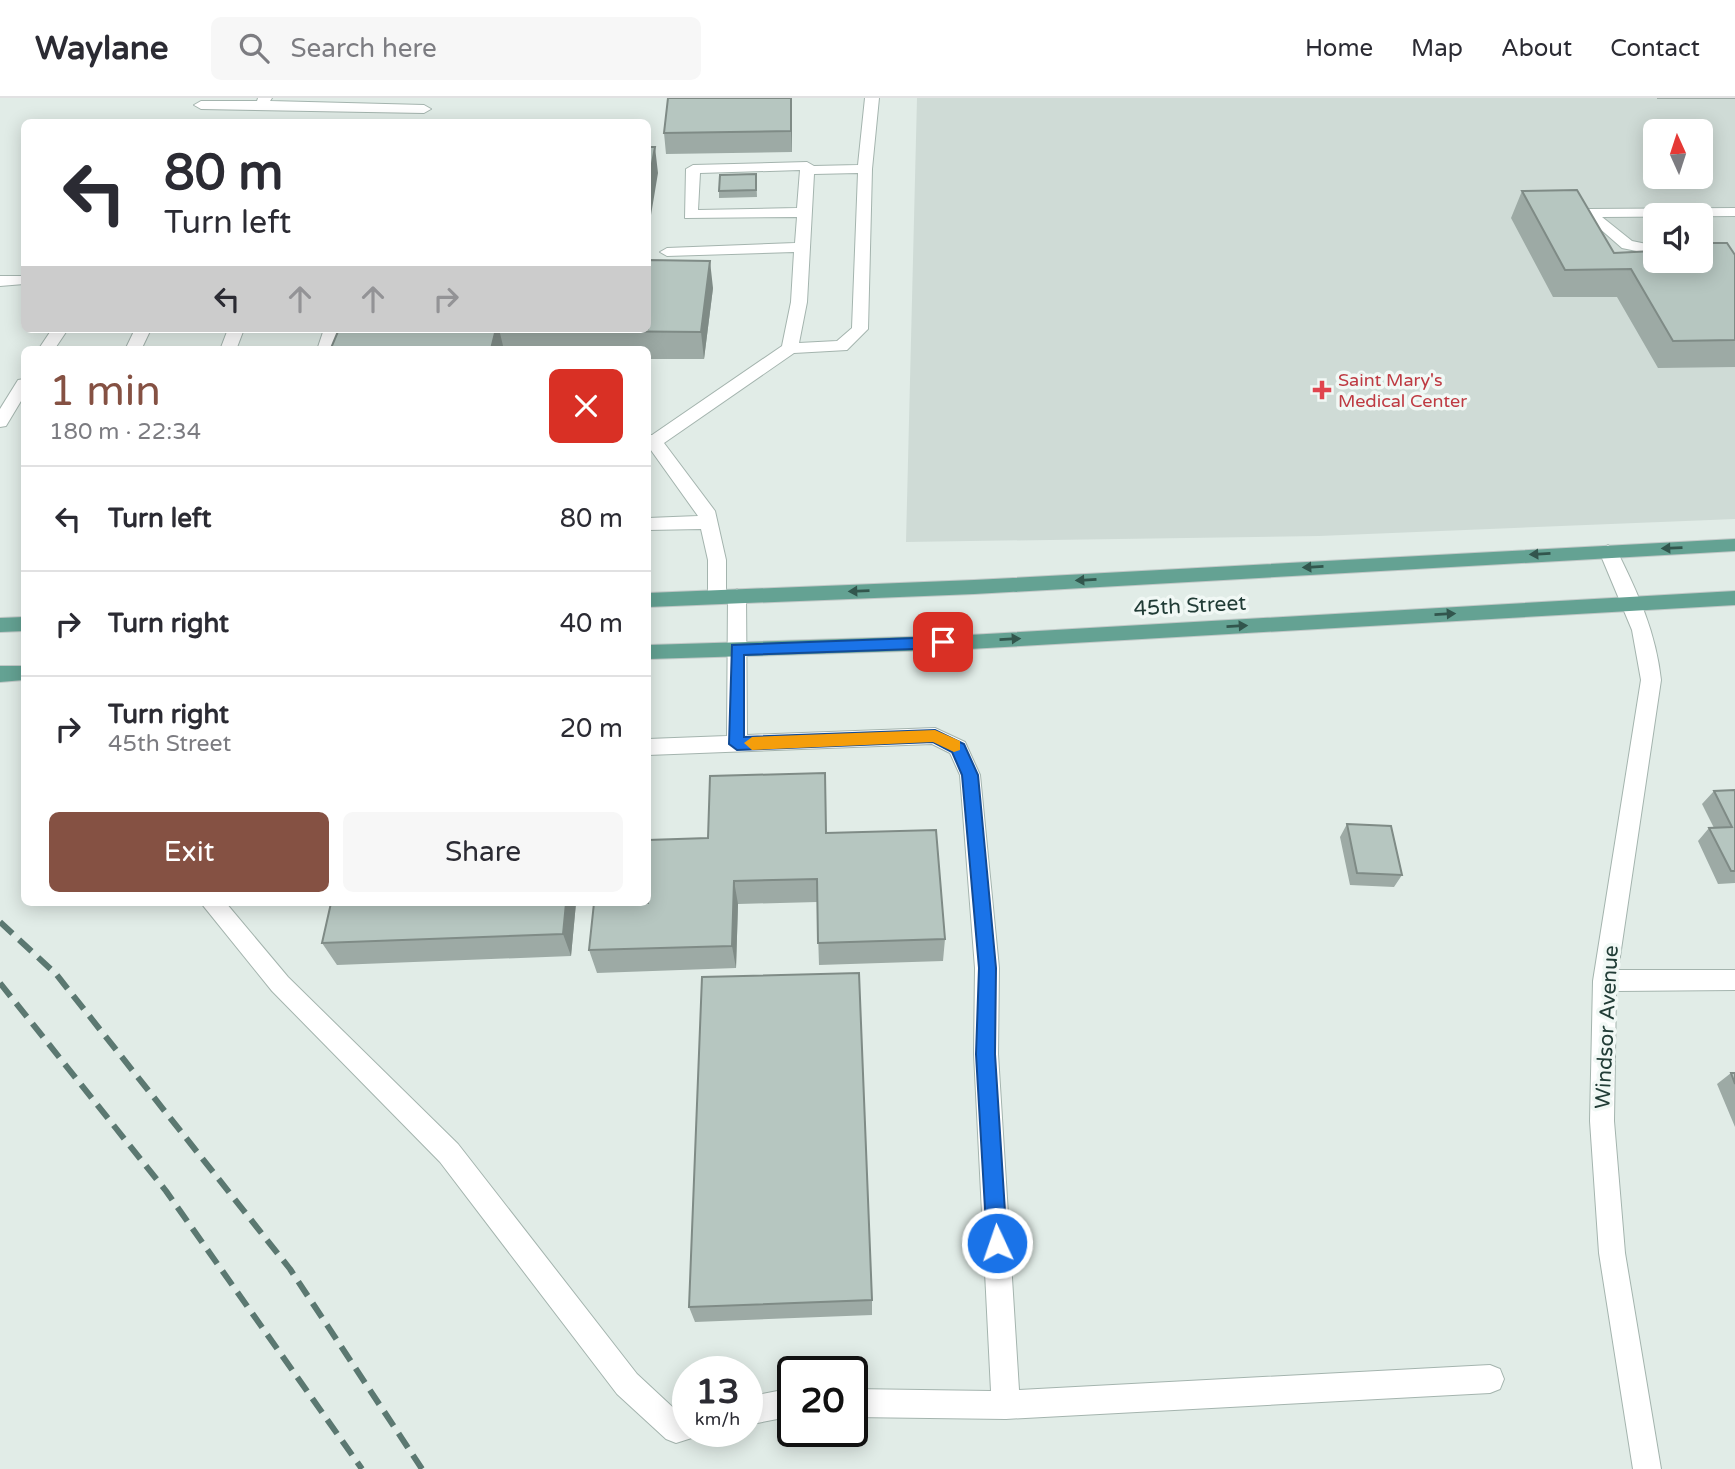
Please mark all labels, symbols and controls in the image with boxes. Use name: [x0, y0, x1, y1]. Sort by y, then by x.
search box: [211, 17, 701, 80]
text: Waylane: [35, 29, 169, 68]
icon: search: [235, 29, 273, 67]
text: Search here: [291, 33, 437, 64]
text: Home: [1305, 34, 1373, 63]
text: Map: [1411, 34, 1463, 63]
text: About: [1501, 34, 1572, 63]
text: Contact: [1610, 34, 1700, 63]
north arrow: [1643, 119, 1713, 189]
map controls: [1643, 119, 1713, 273]
text: 80 m: [164, 144, 283, 203]
icon: left: [49, 147, 140, 238]
button: sound: [1643, 203, 1713, 273]
text: Turn left: [164, 204, 291, 242]
icon: left: [208, 280, 246, 318]
icon: ahead: [281, 280, 319, 318]
icon: ahead: [354, 280, 392, 318]
icon: right: [427, 280, 465, 318]
text: 1 min: [49, 366, 161, 417]
button: close: [549, 369, 623, 443]
place label: Saint Mary's Medical Center: [1338, 369, 1467, 412]
marker: Saint Mary's Medical Center: [1312, 380, 1332, 400]
text: 180 m · 22:34: [49, 418, 201, 446]
icon: left: [49, 500, 87, 538]
text: Turn left: [108, 503, 211, 534]
text: 80 m: [560, 503, 623, 534]
one-way arrow: [1660, 542, 1682, 553]
one-way arrow: [1529, 549, 1551, 560]
one-way arrow: [1302, 562, 1324, 573]
one-way arrow: [1075, 575, 1097, 586]
one-way arrow: [847, 586, 869, 597]
street label: 45th Street: [1133, 591, 1247, 621]
icon: right: [49, 605, 87, 643]
text: Turn right: [108, 608, 229, 639]
text: 40 m: [560, 608, 623, 639]
one-way arrow: [1435, 608, 1457, 619]
pin: [913, 612, 973, 672]
one-way arrow: [1226, 620, 1248, 631]
icon: arrive: [924, 623, 962, 661]
one-way arrow: [999, 634, 1021, 645]
text: Turn right: [108, 699, 229, 730]
icon: right: [49, 710, 87, 748]
text: 20 m: [560, 713, 623, 744]
text: 45th Street: [108, 730, 231, 758]
button: Exit: [49, 812, 329, 892]
button: Share: [343, 812, 623, 892]
street label: Windsor Avenue: [1590, 944, 1624, 1109]
position arrow: [960, 1206, 1034, 1280]
speed limit sign: 20: [777, 1356, 868, 1447]
text: 13: [696, 1371, 739, 1413]
text: km/h: [695, 1408, 740, 1430]

